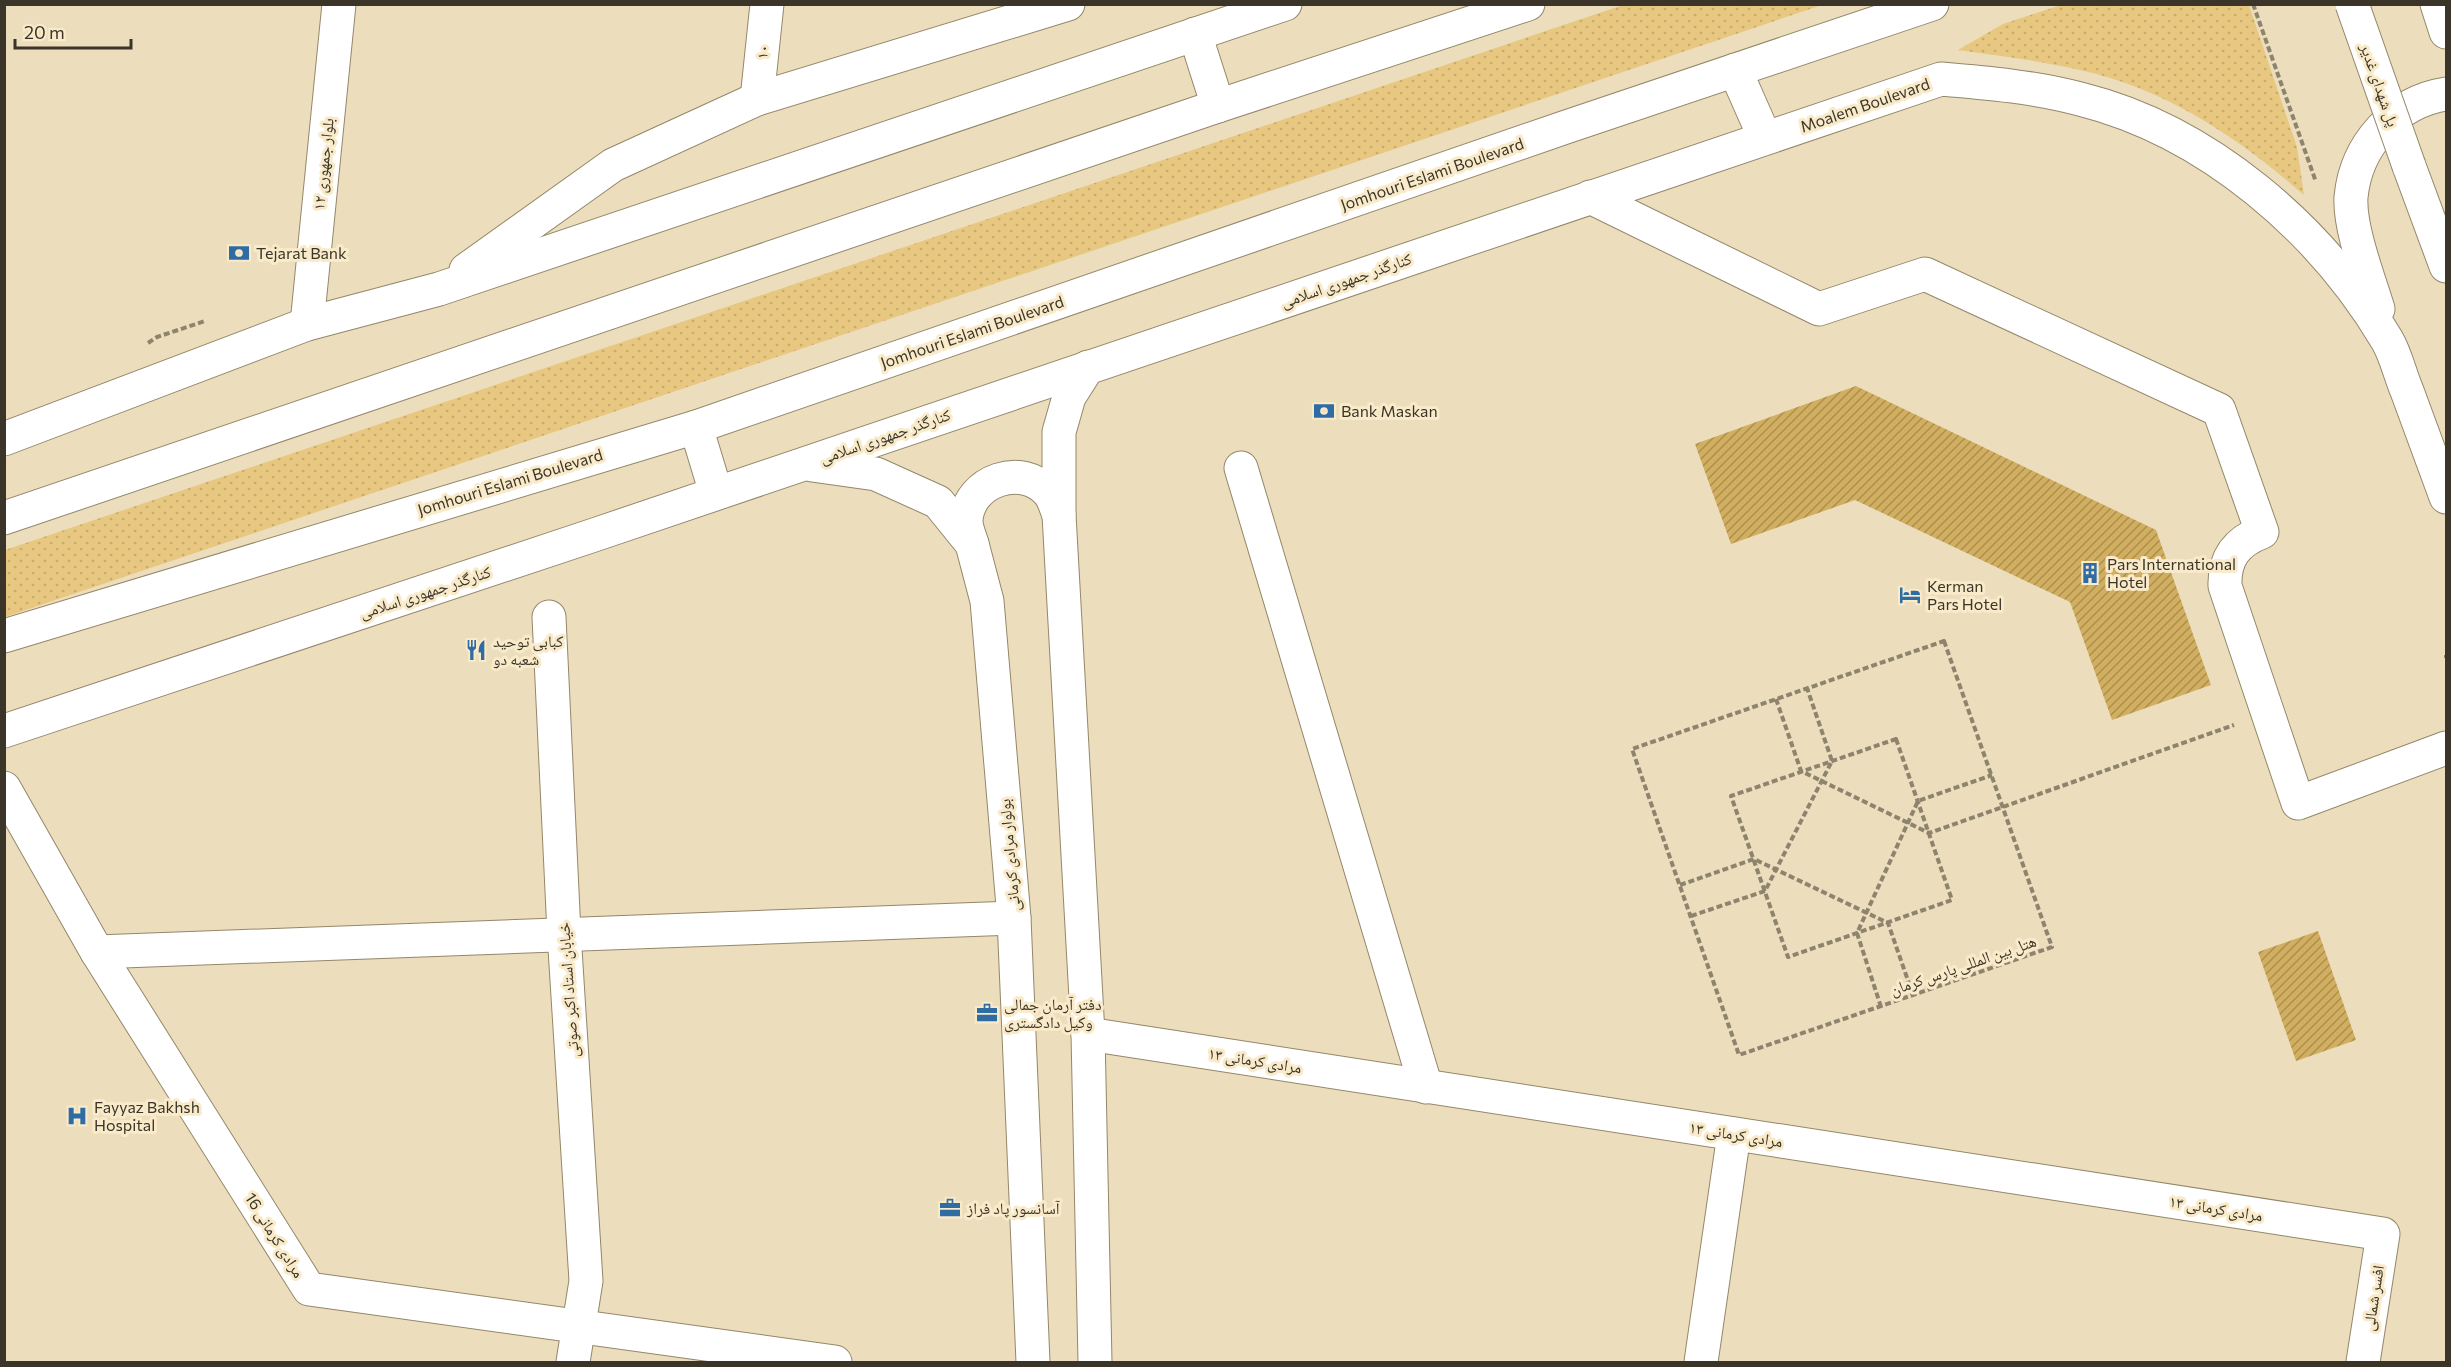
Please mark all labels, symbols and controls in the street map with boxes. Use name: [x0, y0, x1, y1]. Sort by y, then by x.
scale bar: [15, 12, 130, 50]
text: 20 m: [24, 21, 65, 43]
street label: پل شهدای غدیر: [2355, 40, 2404, 130]
street label: ۱۰: [751, 44, 772, 60]
street label: Moalem Boulevard: [1798, 73, 1932, 136]
street label: بلوار جمهوری ۱۲: [308, 117, 339, 211]
street label: Jomhouri Eslami Boulevard: [1338, 133, 1526, 214]
bank icon: Tejarat Bank: [227, 241, 251, 265]
place label: Tejarat Bank: [256, 243, 347, 262]
street label: کنارگذر جمهوری اسلامی: [1278, 248, 1415, 313]
street label: Jomhouri Eslami Boulevard: [878, 291, 1066, 372]
bank icon: Bank Maskan: [1312, 399, 1336, 423]
place label: Bank Maskan: [1341, 401, 1438, 420]
street label: کنارگذر جمهوری اسلامی: [817, 404, 954, 469]
street label: Jomhouri Eslami Boulevard: [415, 444, 605, 519]
place label: Pars International Hotel: [2107, 554, 2236, 591]
street label: کنارگذر جمهوری اسلامی: [357, 561, 494, 624]
building icon: Pars International Hotel: [2078, 561, 2102, 585]
place label: Kerman Pars Hotel: [1927, 576, 2002, 613]
hotel icon: Kerman Pars Hotel: [1898, 583, 1922, 607]
place label: کبابی توحید شعبه دو: [493, 631, 564, 669]
restaurant icon: کبابی توحید شعبه دو: [464, 638, 488, 662]
street label: بولوار مرادی کرمانی: [994, 798, 1025, 912]
street label: خیابان استاد اکبر صوتی: [553, 921, 584, 1058]
street label: هتل بین المللی پارس کرمان: [1887, 931, 2039, 1000]
place label: دفتر آرمان جمالی وکیل دادگستری: [1004, 994, 1102, 1033]
office icon: دفتر آرمان جمالی وکیل دادگستری: [975, 1001, 999, 1025]
street label: مرادی کرمانی ۱۳: [1207, 1043, 1303, 1078]
place label: Fayyaz Bakhsh Hospital: [94, 1097, 200, 1134]
hospital icon: Fayyaz Bakhsh Hospital: [65, 1104, 89, 1128]
street label: مرادی کرمانی ۱۳: [1688, 1117, 1784, 1152]
street label: مرادی کرمانی 16: [240, 1189, 309, 1282]
street label: مرادی کرمانی ۱۳: [2168, 1191, 2264, 1226]
office icon: آسانسور پاد فراز: [938, 1196, 962, 1220]
place label: آسانسور پاد فراز: [966, 1198, 1060, 1218]
street label: افسر شمالی: [2358, 1264, 2389, 1332]

